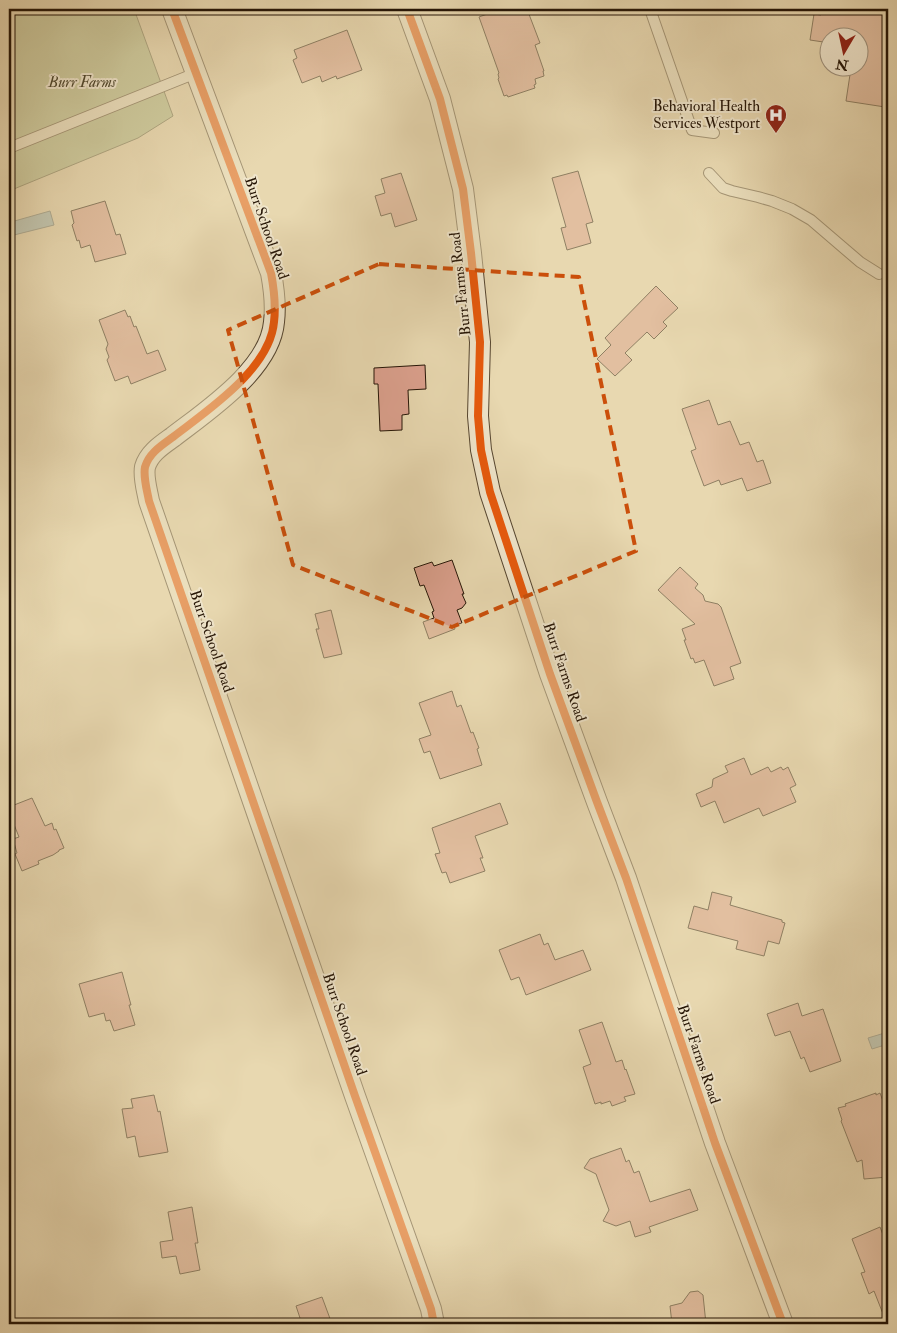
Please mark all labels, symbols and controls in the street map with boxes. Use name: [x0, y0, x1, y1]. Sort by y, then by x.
north arrow: [820, 28, 870, 78]
text: N: [834, 55, 851, 74]
park label: Burr Farms: [47, 73, 117, 92]
place label: Behavioral Health Services Westport: [653, 97, 760, 134]
hospital icon: Behavioral Health Services Westport: [764, 103, 788, 134]
street label: Burr School Road: [240, 175, 293, 282]
street label: Burr Farms Road: [446, 231, 475, 337]
street label: Burr School Road: [185, 588, 238, 695]
street label: Burr Farms Road: [539, 620, 591, 725]
street label: Burr School Road: [318, 971, 371, 1078]
street label: Burr Farms Road: [673, 1002, 725, 1107]

